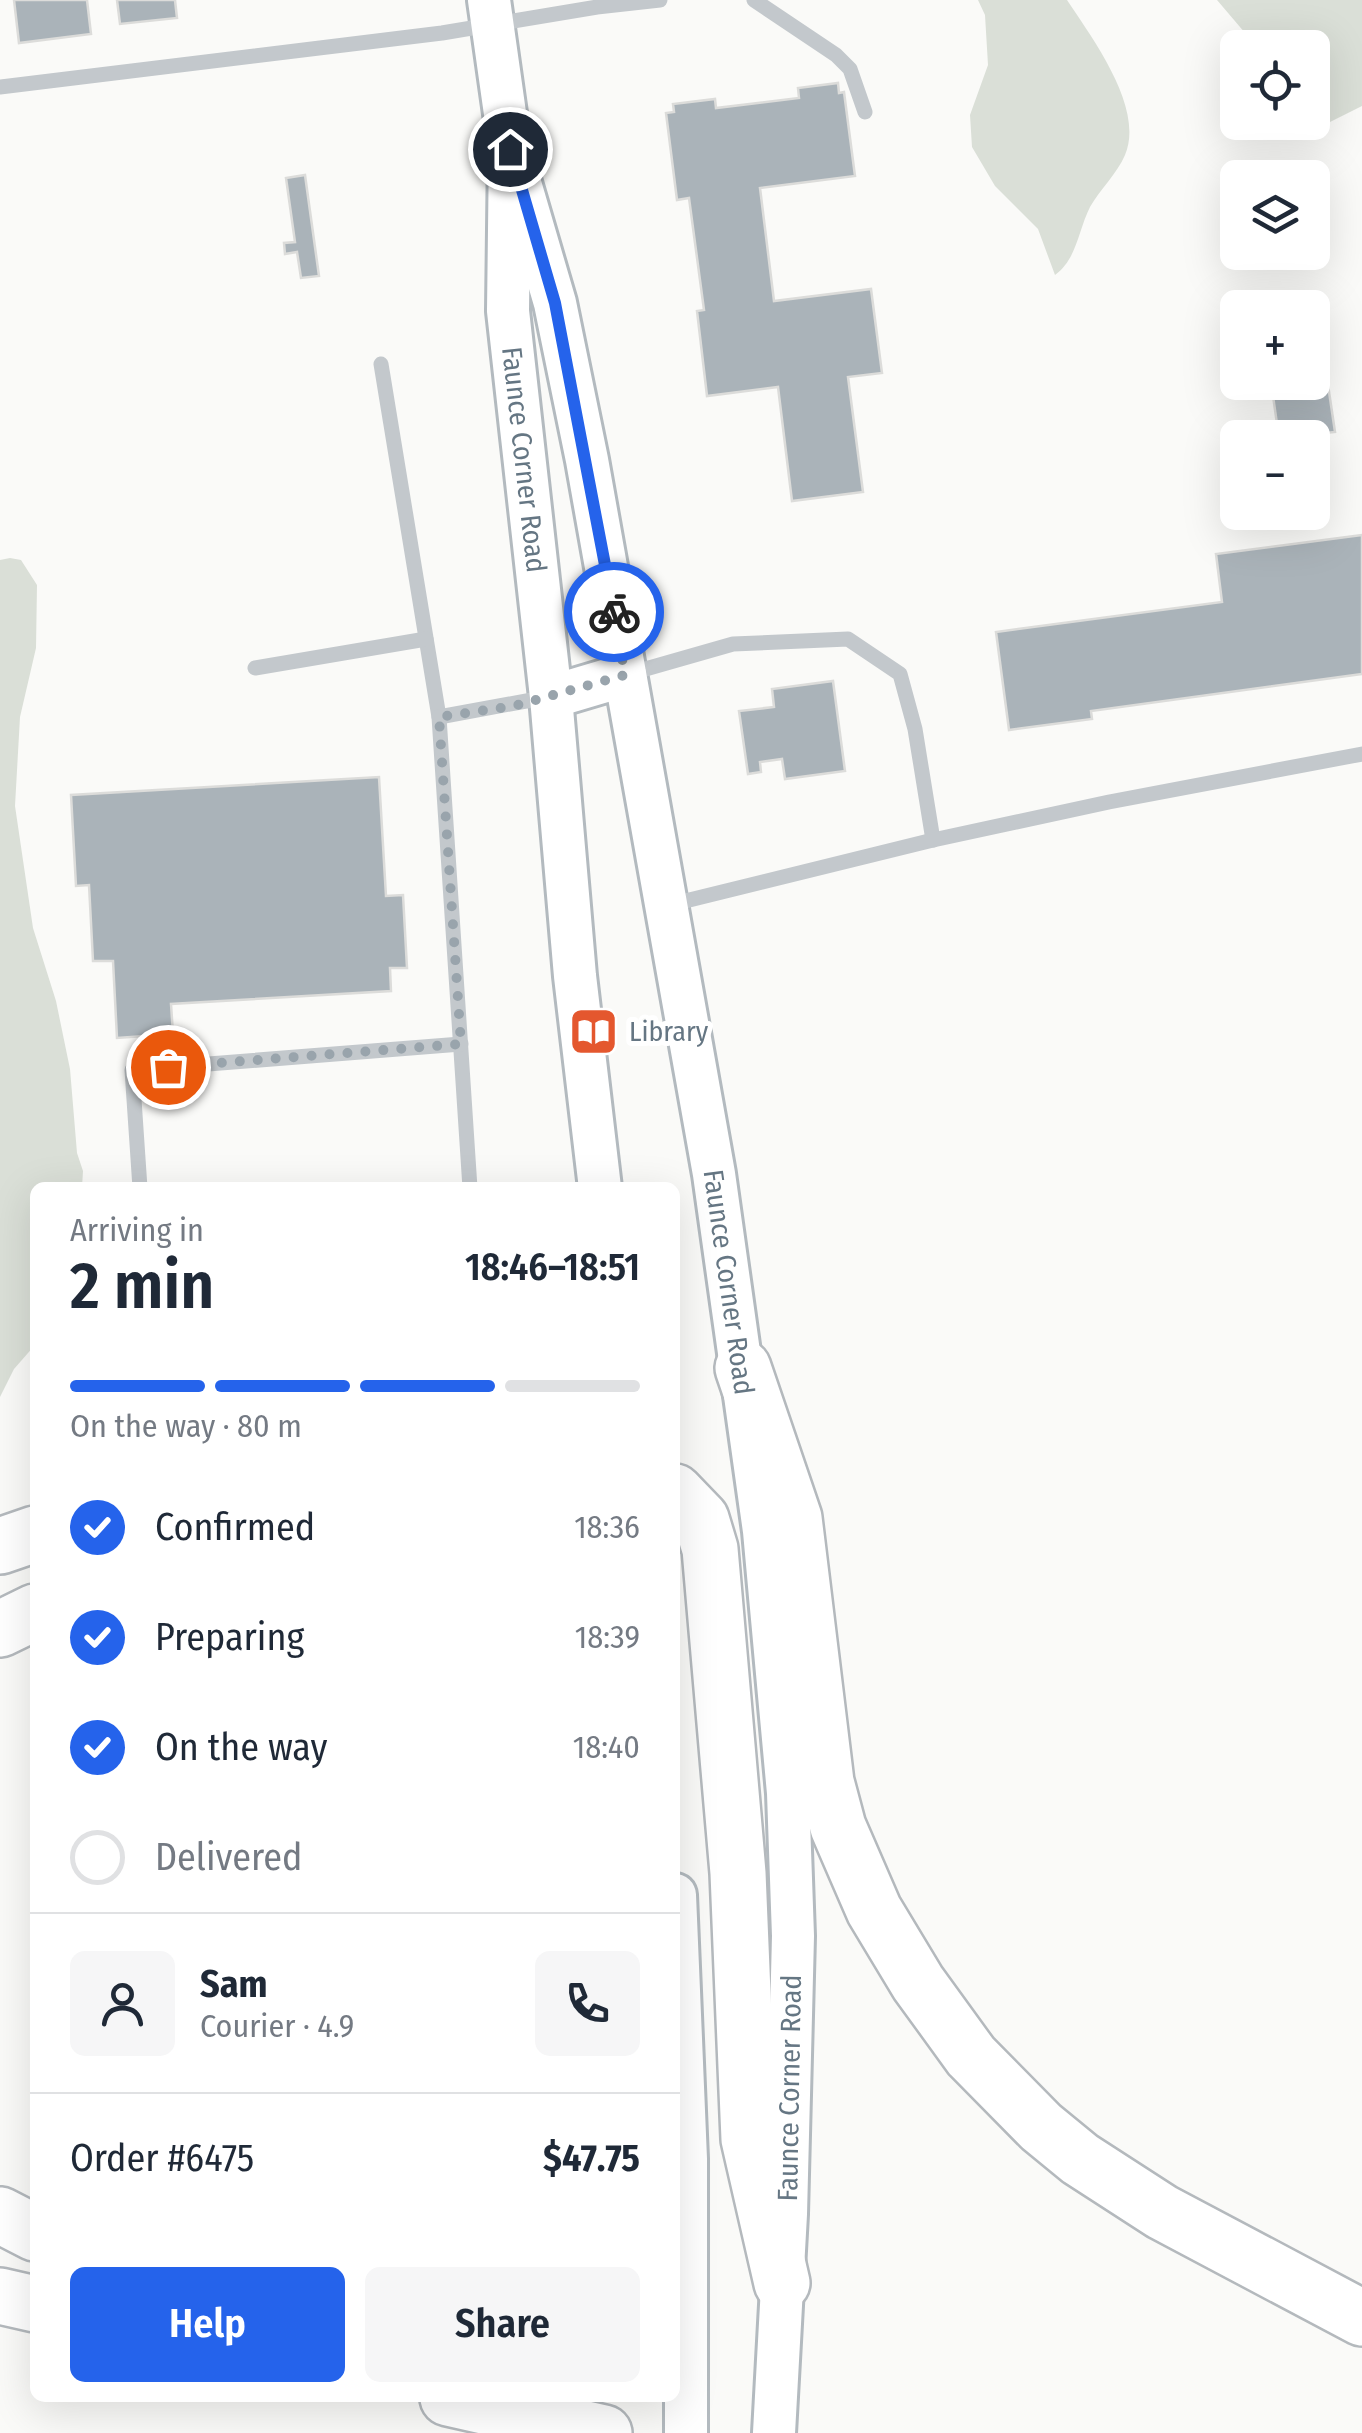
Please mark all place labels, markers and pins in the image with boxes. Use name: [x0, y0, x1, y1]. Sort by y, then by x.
pin: [468, 107, 553, 192]
library icon: Library: [568, 1005, 620, 1057]
place label: Library: [629, 1015, 709, 1048]
pin: [126, 1025, 211, 1110]

